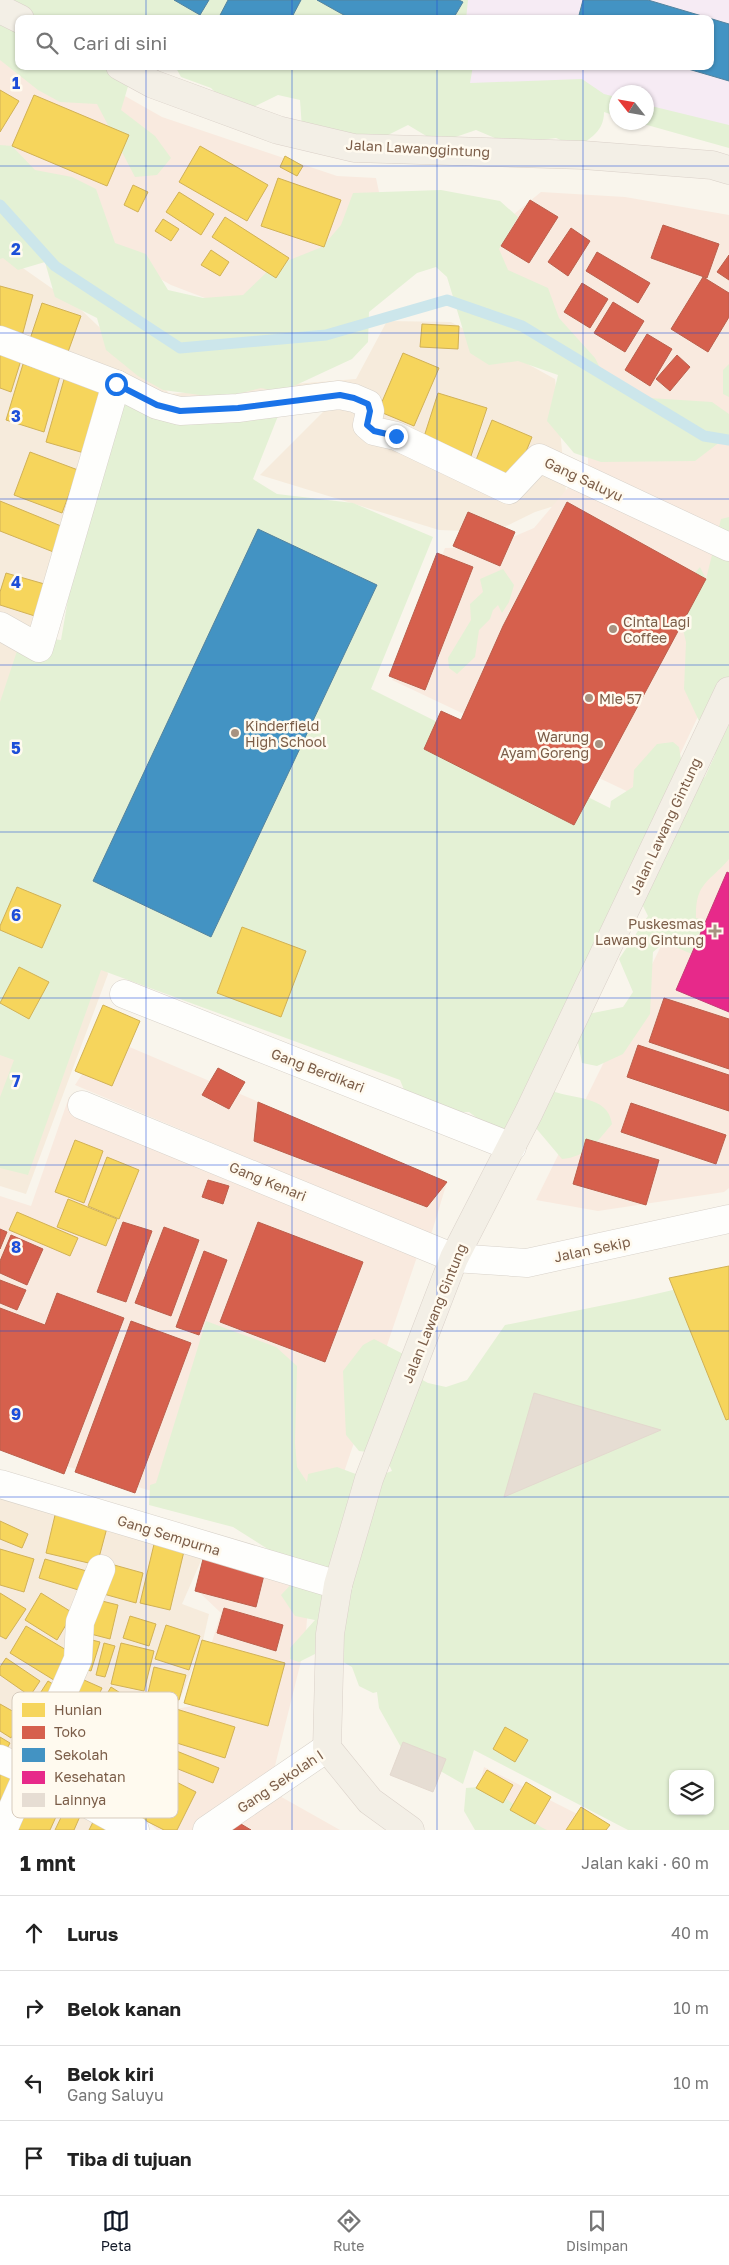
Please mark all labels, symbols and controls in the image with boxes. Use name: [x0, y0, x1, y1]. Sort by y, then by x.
search box: [15, 15, 714, 70]
icon: search: [33, 29, 61, 57]
text: Cari di sini: [73, 31, 167, 54]
text: 1: [12, 73, 20, 93]
north arrow: [609, 85, 654, 130]
street label: Jalan Lawanggintung: [345, 136, 491, 160]
text: 2: [11, 239, 21, 259]
route start: [105, 373, 128, 396]
text: 3: [11, 406, 21, 426]
route end: [385, 425, 408, 448]
street label: Gang Saluyu: [542, 453, 626, 505]
text: 4: [11, 572, 21, 592]
place label: Cinta Lagi Coffee: [623, 613, 690, 646]
marker: Cinta Lagi Coffee: [607, 623, 619, 635]
place label: Mie 57: [599, 690, 642, 707]
marker: Mie 57: [583, 692, 595, 704]
place label: Kinderfield High School: [245, 717, 327, 750]
marker: Kinderfield High School: [229, 727, 241, 739]
place label: Warung Ayam Goreng: [500, 728, 589, 761]
text: 5: [11, 738, 21, 758]
marker: Warung Ayam Goreng: [593, 738, 605, 750]
street label: Jalan Lawang Gintung: [626, 755, 704, 897]
text: 6: [11, 905, 21, 925]
place label: Puskesmas Lawang Gintung: [595, 915, 704, 948]
marker: Puskesmas Lawang Gintung: [708, 924, 722, 938]
street label: Gang Berdikari: [269, 1044, 367, 1096]
text: 7: [12, 1071, 21, 1091]
street label: Gang Kenari: [227, 1158, 309, 1204]
street label: Jalan Sekip: [552, 1233, 632, 1265]
text: 8: [11, 1237, 21, 1257]
street label: Jalan Lawang Gintung: [398, 1241, 470, 1385]
text: 9: [11, 1404, 21, 1424]
street label: Gang Sempurna: [115, 1511, 223, 1559]
legend: [12, 1692, 178, 1818]
text: Hunian: [54, 1701, 102, 1718]
text: Toko: [54, 1723, 86, 1740]
text: Sekolah: [54, 1746, 108, 1763]
street label: Gang Sekolah I: [234, 1746, 326, 1816]
text: Kesehatan: [54, 1768, 126, 1785]
map controls: [669, 1770, 714, 1815]
button: layers: [669, 1770, 714, 1815]
text: Lainnya: [54, 1791, 106, 1808]
text: 1 mnt: [20, 1850, 76, 1876]
text: Jalan kaki · 60 m: [581, 1853, 709, 1873]
icon: ahead: [20, 1919, 48, 1947]
text: Lurus: [67, 1922, 118, 1945]
text: 40 m: [671, 1923, 709, 1943]
icon: right: [20, 1994, 48, 2022]
text: Belok kanan: [67, 1997, 181, 2020]
text: 10 m: [673, 1998, 709, 2018]
text: Belok kiri: [67, 2062, 154, 2085]
icon: left: [20, 2069, 48, 2097]
text: 10 m: [673, 2073, 709, 2093]
text: Gang Saluyu: [67, 2085, 164, 2105]
icon: arrive: [20, 2144, 48, 2172]
text: Tiba di tujuan: [67, 2147, 192, 2170]
tab: Peta: [101, 2207, 131, 2254]
tab: Rute: [333, 2207, 364, 2254]
tab: Disimpan: [566, 2207, 628, 2254]

